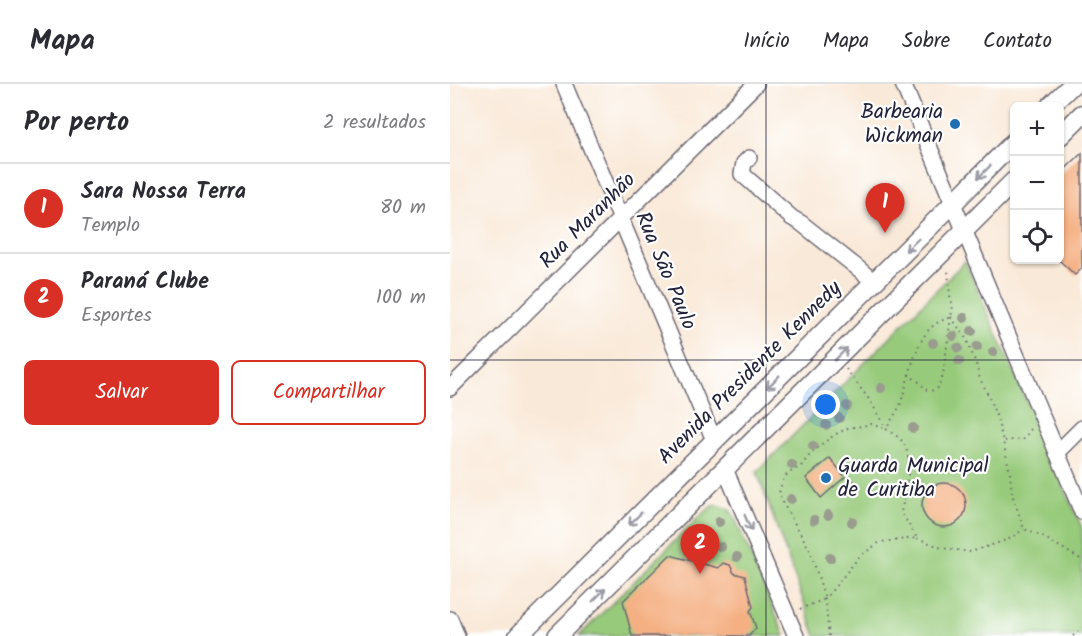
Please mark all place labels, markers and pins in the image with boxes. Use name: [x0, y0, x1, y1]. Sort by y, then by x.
place label: Barbearia Wickman: [861, 96, 943, 153]
marker: Barbearia Wickman: [948, 117, 962, 131]
pin: 1: [866, 184, 904, 233]
place label: Guarda Municipal de Curitiba: [838, 450, 989, 507]
marker: Guarda Municipal de Curitiba: [819, 471, 833, 485]
pin: 2: [680, 524, 720, 574]

